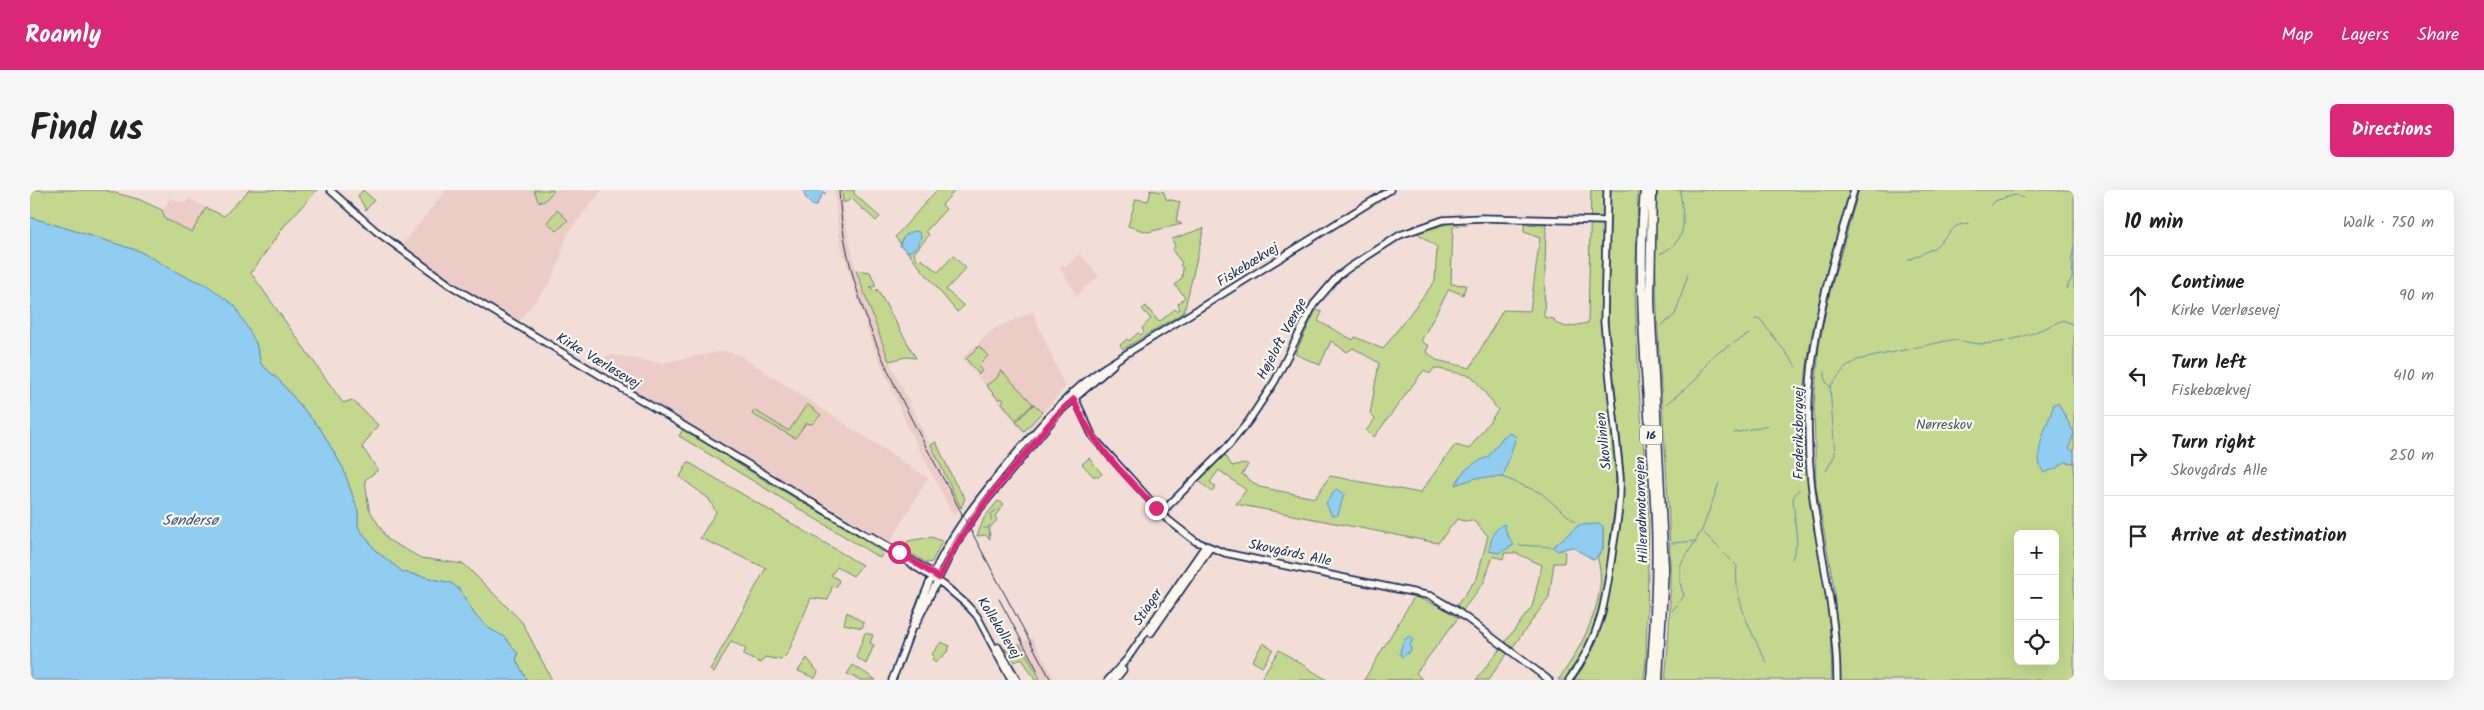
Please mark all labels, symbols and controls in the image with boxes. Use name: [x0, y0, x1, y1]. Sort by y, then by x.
text: Roamly: [25, 16, 101, 55]
text: Map: [2282, 21, 2313, 50]
text: Layers: [2341, 21, 2389, 50]
text: Share: [2417, 21, 2459, 50]
text: Find us: [30, 102, 143, 158]
button: Directions: [2330, 104, 2454, 157]
text: 10 min: [2124, 206, 2184, 239]
text: Walk · 750 m: [2343, 210, 2434, 235]
street label: Fiskebækvej: [1213, 237, 1284, 293]
text: Continue: [2171, 268, 2244, 298]
icon: ahead: [2124, 282, 2152, 310]
text: 90 m: [2399, 283, 2434, 308]
street label: Højeloft Vænge: [1251, 294, 1313, 384]
text: Kirke Værløsevej: [2171, 298, 2280, 323]
street label: Kirke Værløsevej: [552, 327, 645, 395]
text: Turn left: [2171, 348, 2246, 378]
icon: left: [2124, 362, 2152, 390]
text: 410 m: [2393, 363, 2434, 388]
text: Fiskebækvej: [2171, 378, 2251, 403]
street label: Frederiksborgvej: [1788, 386, 1810, 479]
street label: Skovlinien: [1590, 411, 1618, 471]
park label: Nørreskov: [1916, 414, 1972, 436]
road number: 16: [1640, 426, 1662, 444]
text: Turn right: [2171, 428, 2256, 458]
icon: right: [2124, 442, 2152, 470]
text: 250 m: [2389, 443, 2434, 468]
street label: Hillerødmotorvejen: [1629, 456, 1655, 564]
text: Skovgårds Alle: [2171, 458, 2267, 483]
route end: [1145, 497, 1168, 520]
water label: Søndersø: [162, 509, 221, 533]
text: Arrive at destination: [2171, 521, 2347, 551]
icon: arrive: [2124, 522, 2152, 550]
map controls: [2014, 530, 2059, 665]
button: +: [2014, 530, 2059, 575]
street label: Skovgårds Alle: [1246, 533, 1334, 573]
route start: [888, 541, 911, 564]
button: −: [2014, 575, 2059, 620]
street label: Stiager: [1128, 583, 1169, 630]
street label: Kollekollevej: [971, 593, 1027, 664]
button: locate: [2014, 620, 2059, 665]

